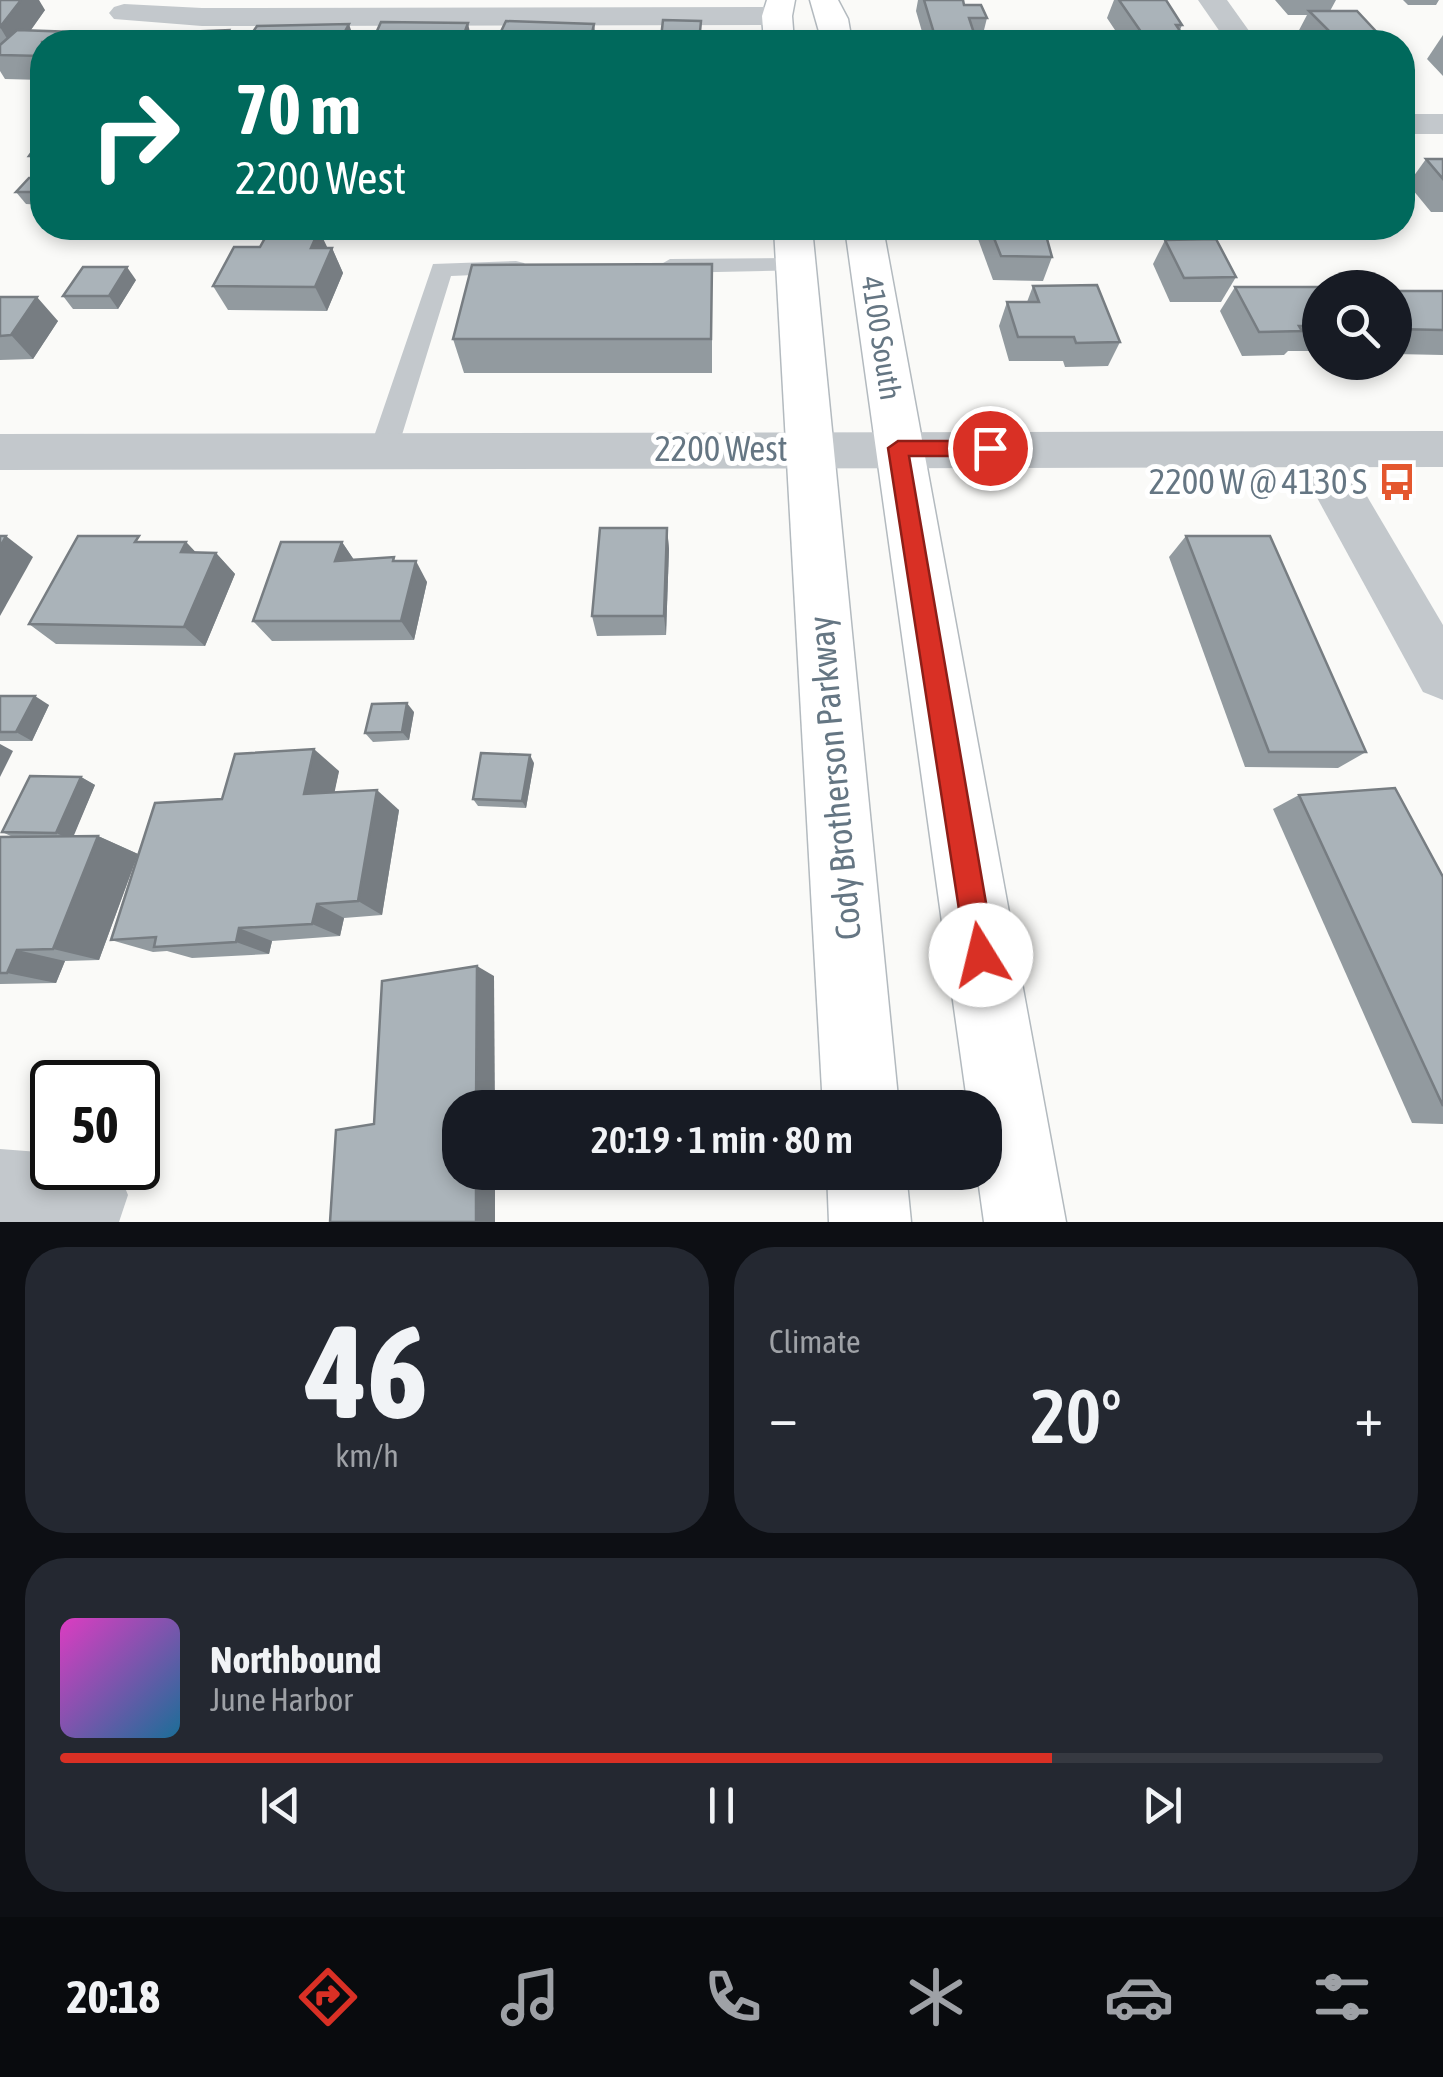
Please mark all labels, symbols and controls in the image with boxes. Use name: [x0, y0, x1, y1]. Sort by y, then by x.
text: 70 m: [235, 69, 361, 149]
icon: right: [70, 70, 200, 200]
text: 2200 West: [235, 152, 406, 204]
map controls: [1302, 270, 1412, 380]
button: search: [1302, 270, 1412, 380]
street label: 4100 South: [855, 274, 909, 402]
pin: [948, 406, 1033, 491]
icon: arrive: [963, 421, 1018, 476]
street label: 2200 West: [654, 428, 788, 468]
place label: 2200 W @ 4130 S: [1149, 461, 1367, 501]
bus stop icon: 2200 W @ 4130 S: [1376, 461, 1418, 503]
street label: Cody Brotherson Parkway: [800, 615, 868, 942]
position arrow: [929, 903, 1033, 1007]
speed limit sign: 50: [30, 1060, 160, 1190]
text: 20:19 · 1 min · 80 m: [591, 1118, 853, 1161]
text: 46: [306, 1297, 428, 1446]
text: Climate: [769, 1323, 861, 1360]
text: 20°: [1030, 1373, 1122, 1459]
text: −: [769, 1385, 798, 1448]
text: +: [1354, 1385, 1383, 1448]
text: km/h: [335, 1437, 399, 1474]
text: Northbound: [210, 1638, 381, 1681]
text: June Harbor: [210, 1681, 353, 1718]
icon: previous: [253, 1778, 308, 1833]
icon: pause: [694, 1778, 749, 1833]
icon: next: [1135, 1778, 1190, 1833]
icon: directions: [293, 1962, 363, 2032]
icon: music: [495, 1962, 565, 2032]
icon: phone: [698, 1962, 768, 2032]
icon: climate: [901, 1962, 971, 2032]
icon: car: [1104, 1962, 1174, 2032]
icon: filters: [1307, 1962, 1377, 2032]
text: 20:18: [66, 1971, 160, 2023]

